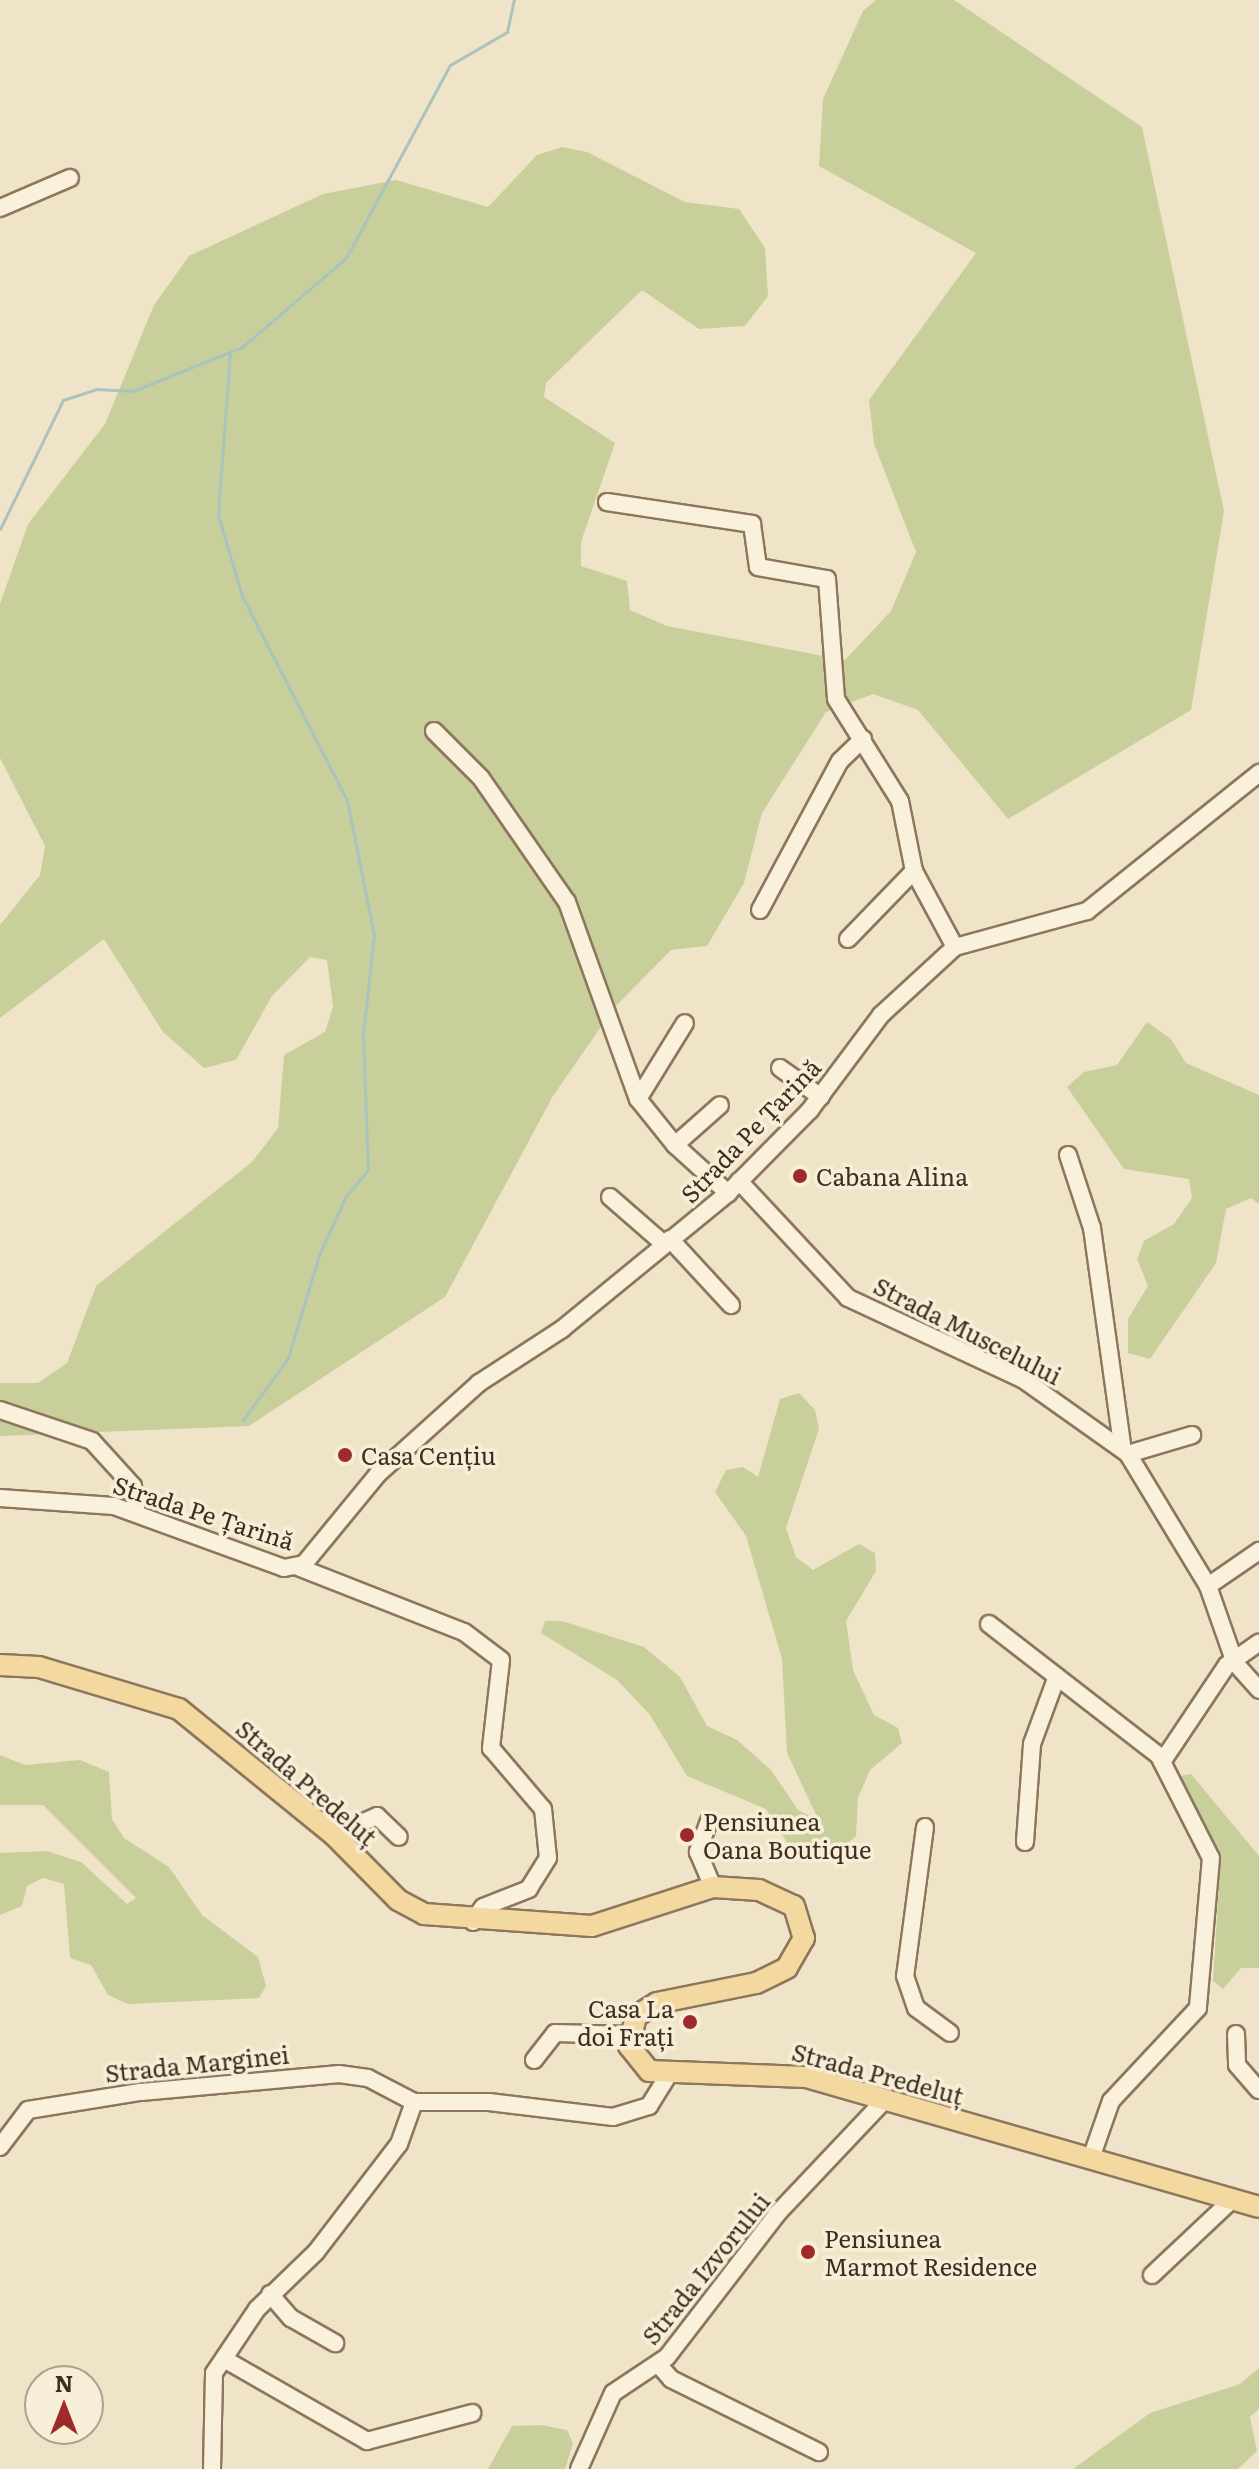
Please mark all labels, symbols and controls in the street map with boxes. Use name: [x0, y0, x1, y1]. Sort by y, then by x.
street label: Strada Pe Țarină: [674, 1052, 826, 1208]
place label: Cabana Alina: [816, 1162, 968, 1190]
marker: Cabana Alina: [791, 1167, 809, 1185]
street label: Strada Muscelului: [869, 1270, 1067, 1390]
place label: Casa Cențiu: [361, 1441, 496, 1469]
marker: Casa Cențiu: [336, 1446, 354, 1464]
street label: Strada Pe Țarină: [110, 1469, 298, 1555]
street label: Strada Predeluț: [231, 1713, 383, 1851]
place label: Pensiunea Oana Boutique: [703, 1807, 871, 1863]
marker: Pensiunea Oana Boutique: [678, 1826, 696, 1844]
place label: Casa La doi Frați: [577, 1994, 674, 2050]
marker: Casa La doi Frați: [681, 2013, 699, 2031]
street label: Strada Predeluț: [789, 2036, 967, 2110]
street label: Strada Marginei: [103, 2039, 291, 2087]
street label: Strada Izvorului: [635, 2187, 775, 2349]
place label: Pensiunea Marmot Residence: [824, 2224, 1037, 2280]
marker: Pensiunea Marmot Residence: [799, 2243, 817, 2261]
north arrow: [24, 2365, 104, 2445]
text: N: [55, 2366, 73, 2399]

